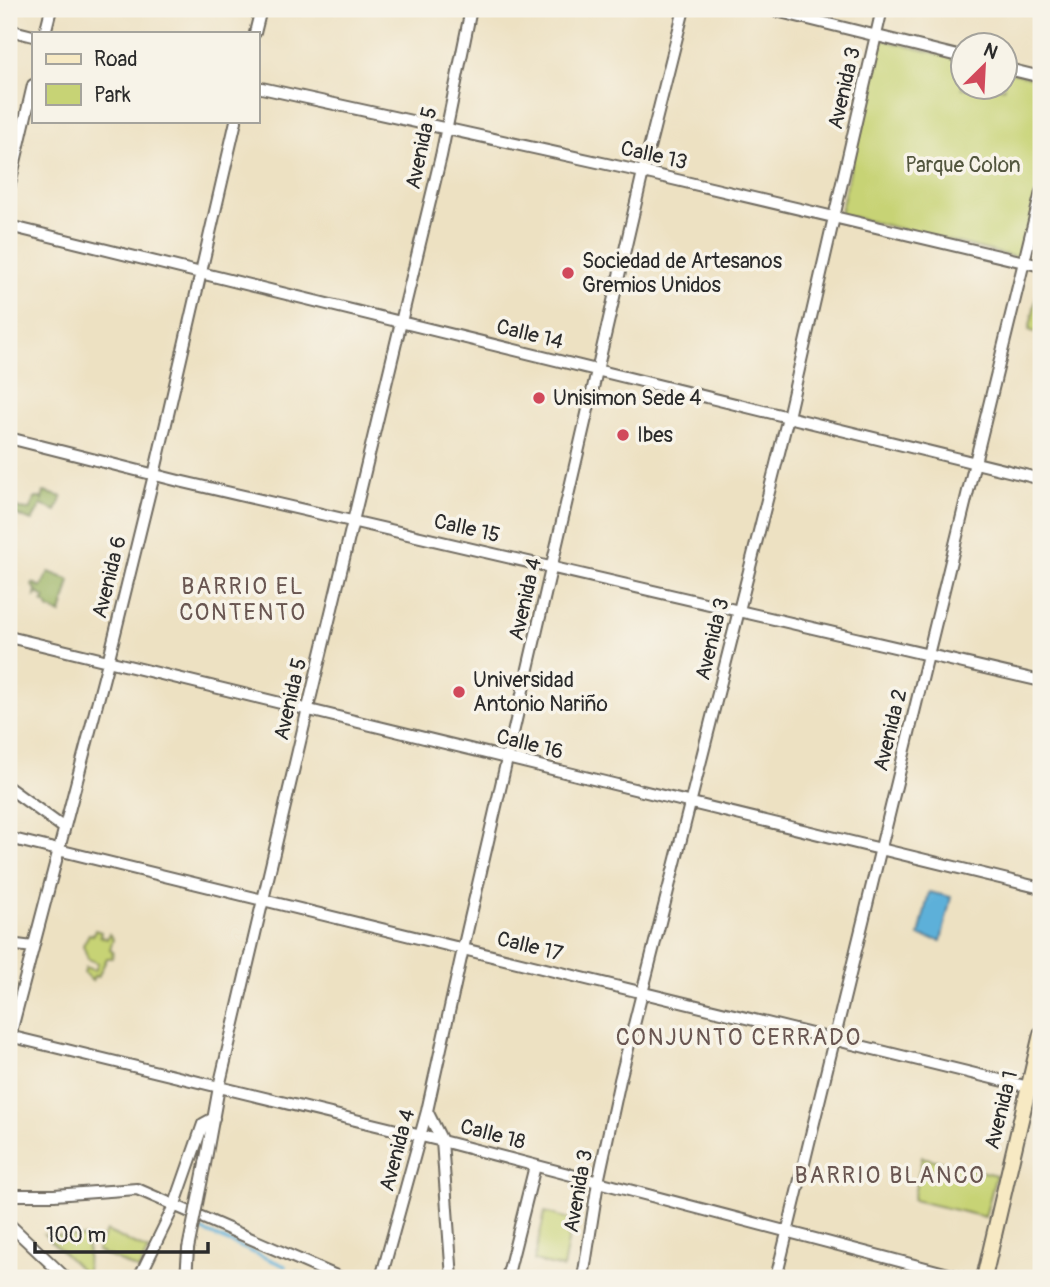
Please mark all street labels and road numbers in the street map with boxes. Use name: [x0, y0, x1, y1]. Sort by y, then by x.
street label: Avenida 3: [822, 44, 867, 132]
street label: Avenida 5: [400, 105, 443, 192]
street label: Calle 13: [618, 135, 690, 176]
street label: Calle 14: [494, 313, 566, 356]
street label: Calle 15: [431, 508, 503, 549]
street label: Avenida 6: [86, 533, 133, 621]
street label: Avenida 4: [503, 555, 548, 643]
street label: Avenida 3: [689, 595, 736, 683]
street label: Avenida 5: [268, 655, 313, 743]
street label: Avenida 2: [867, 686, 914, 774]
street label: Calle 16: [494, 723, 566, 766]
street label: Calle 17: [494, 925, 566, 968]
street label: Avenida 1: [979, 1068, 1024, 1152]
street label: Avenida 4: [374, 1106, 421, 1194]
street label: Calle 18: [457, 1113, 528, 1156]
street label: Avenida 3: [558, 1148, 599, 1235]

